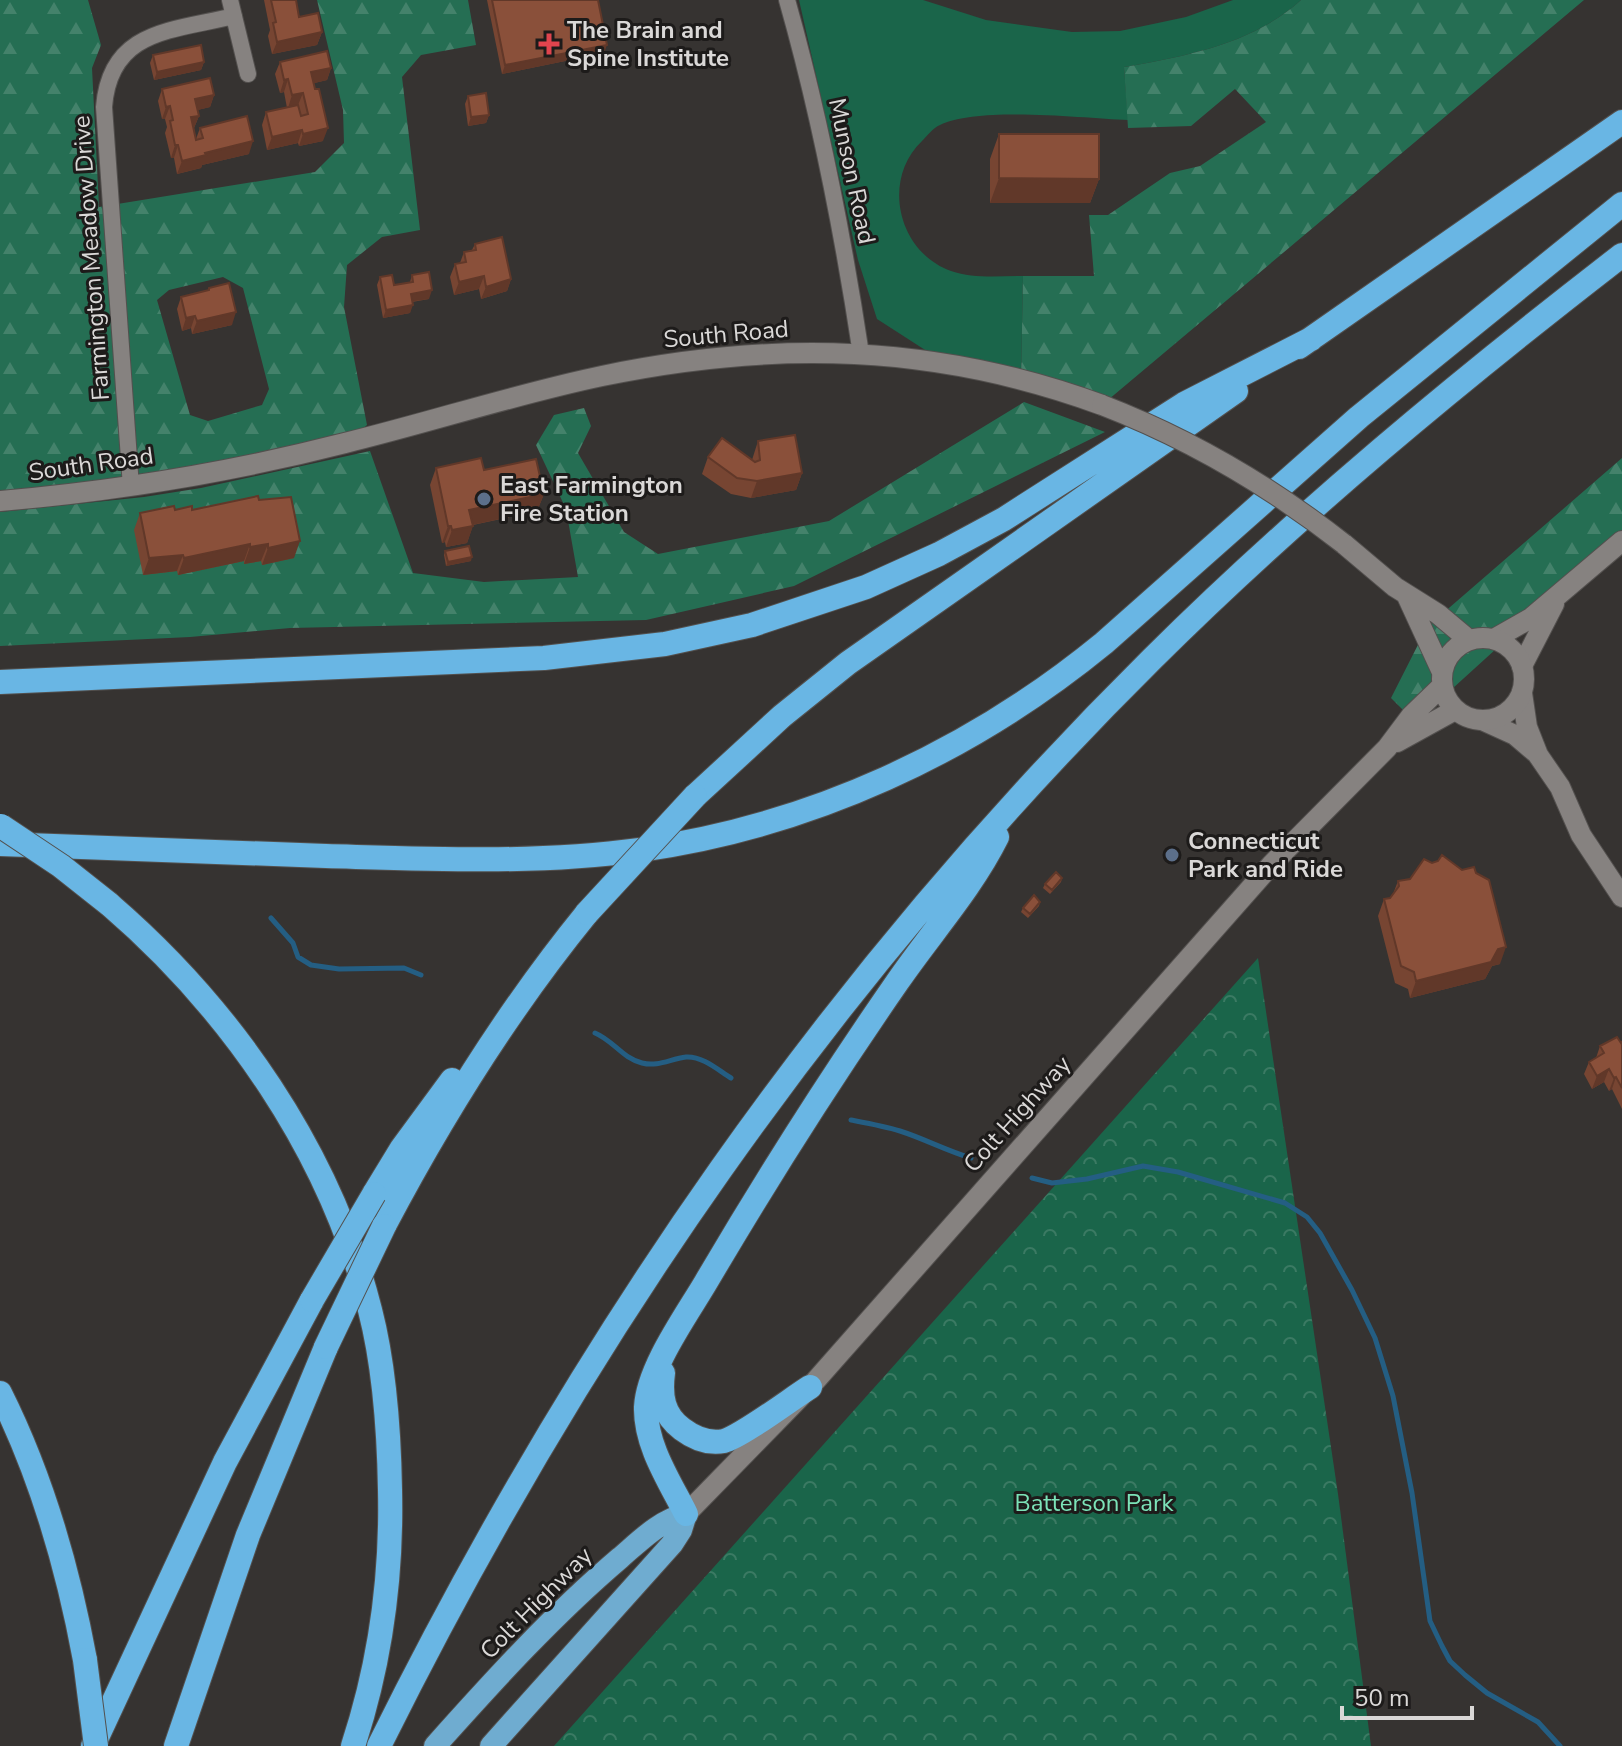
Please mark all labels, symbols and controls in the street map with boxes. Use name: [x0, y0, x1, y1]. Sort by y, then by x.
place label: The Brain and Spine Institute: [567, 14, 729, 74]
marker: The Brain and Spine Institute: [538, 33, 560, 55]
street label: Munson Road: [821, 95, 883, 247]
street label: Farmington Meadow Drive: [65, 114, 117, 402]
street label: South Road: [662, 313, 790, 355]
street label: South Road: [27, 439, 155, 489]
place label: East Farmington Fire Station: [500, 469, 683, 529]
marker: East Farmington Fire Station: [475, 490, 493, 508]
place label: Connecticut Park and Ride: [1188, 825, 1343, 885]
marker: Connecticut Park and Ride: [1163, 846, 1181, 864]
street label: Colt Highway: [956, 1048, 1078, 1179]
park label: Batterson Park: [1014, 1487, 1175, 1519]
street label: Colt Highway: [473, 1539, 600, 1666]
scale bar: [1342, 1670, 1472, 1720]
text: 50 m: [1354, 1682, 1410, 1714]

